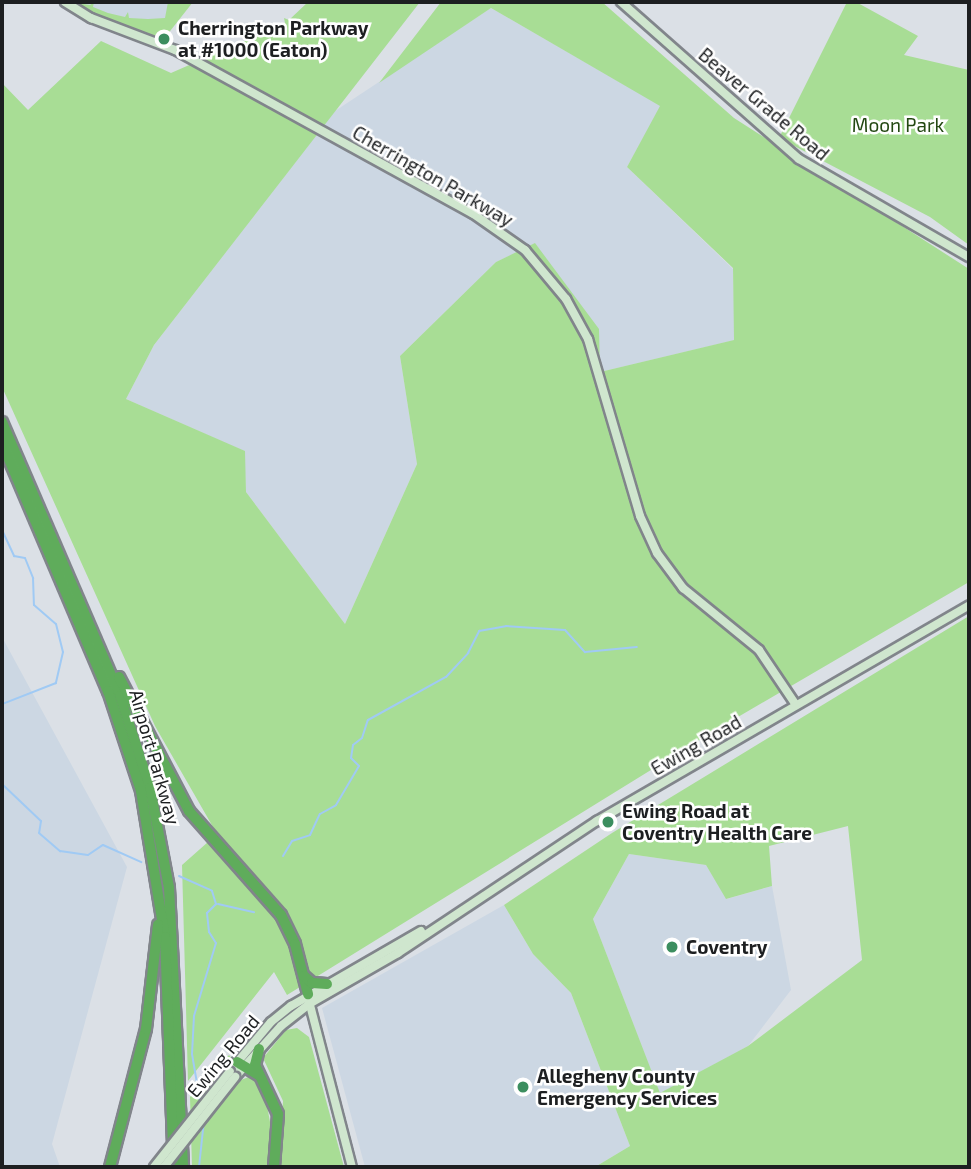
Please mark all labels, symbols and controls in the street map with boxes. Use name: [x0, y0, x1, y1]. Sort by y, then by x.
place label: Cherrington Parkway at #1000 (Eaton): [178, 17, 369, 61]
marker: Cherrington Parkway at #1000 (Eaton): [156, 31, 172, 47]
street label: Beaver Grade Road: [694, 43, 834, 165]
park label: Moon Park: [852, 114, 944, 136]
street label: Cherrington Parkway: [349, 121, 517, 231]
street label: Airport Parkway: [125, 687, 185, 827]
street label: Ewing Road: [647, 710, 745, 780]
place label: Ewing Road at Coventry Health Care: [622, 800, 812, 844]
marker: Ewing Road at Coventry Health Care: [600, 814, 616, 830]
place label: Coventry: [686, 936, 768, 958]
marker: Coventry: [664, 939, 680, 955]
street label: Ewing Road: [182, 1010, 264, 1102]
place label: Allegheny County Emergency Services: [537, 1065, 717, 1109]
marker: Allegheny County Emergency Services: [515, 1079, 531, 1095]

